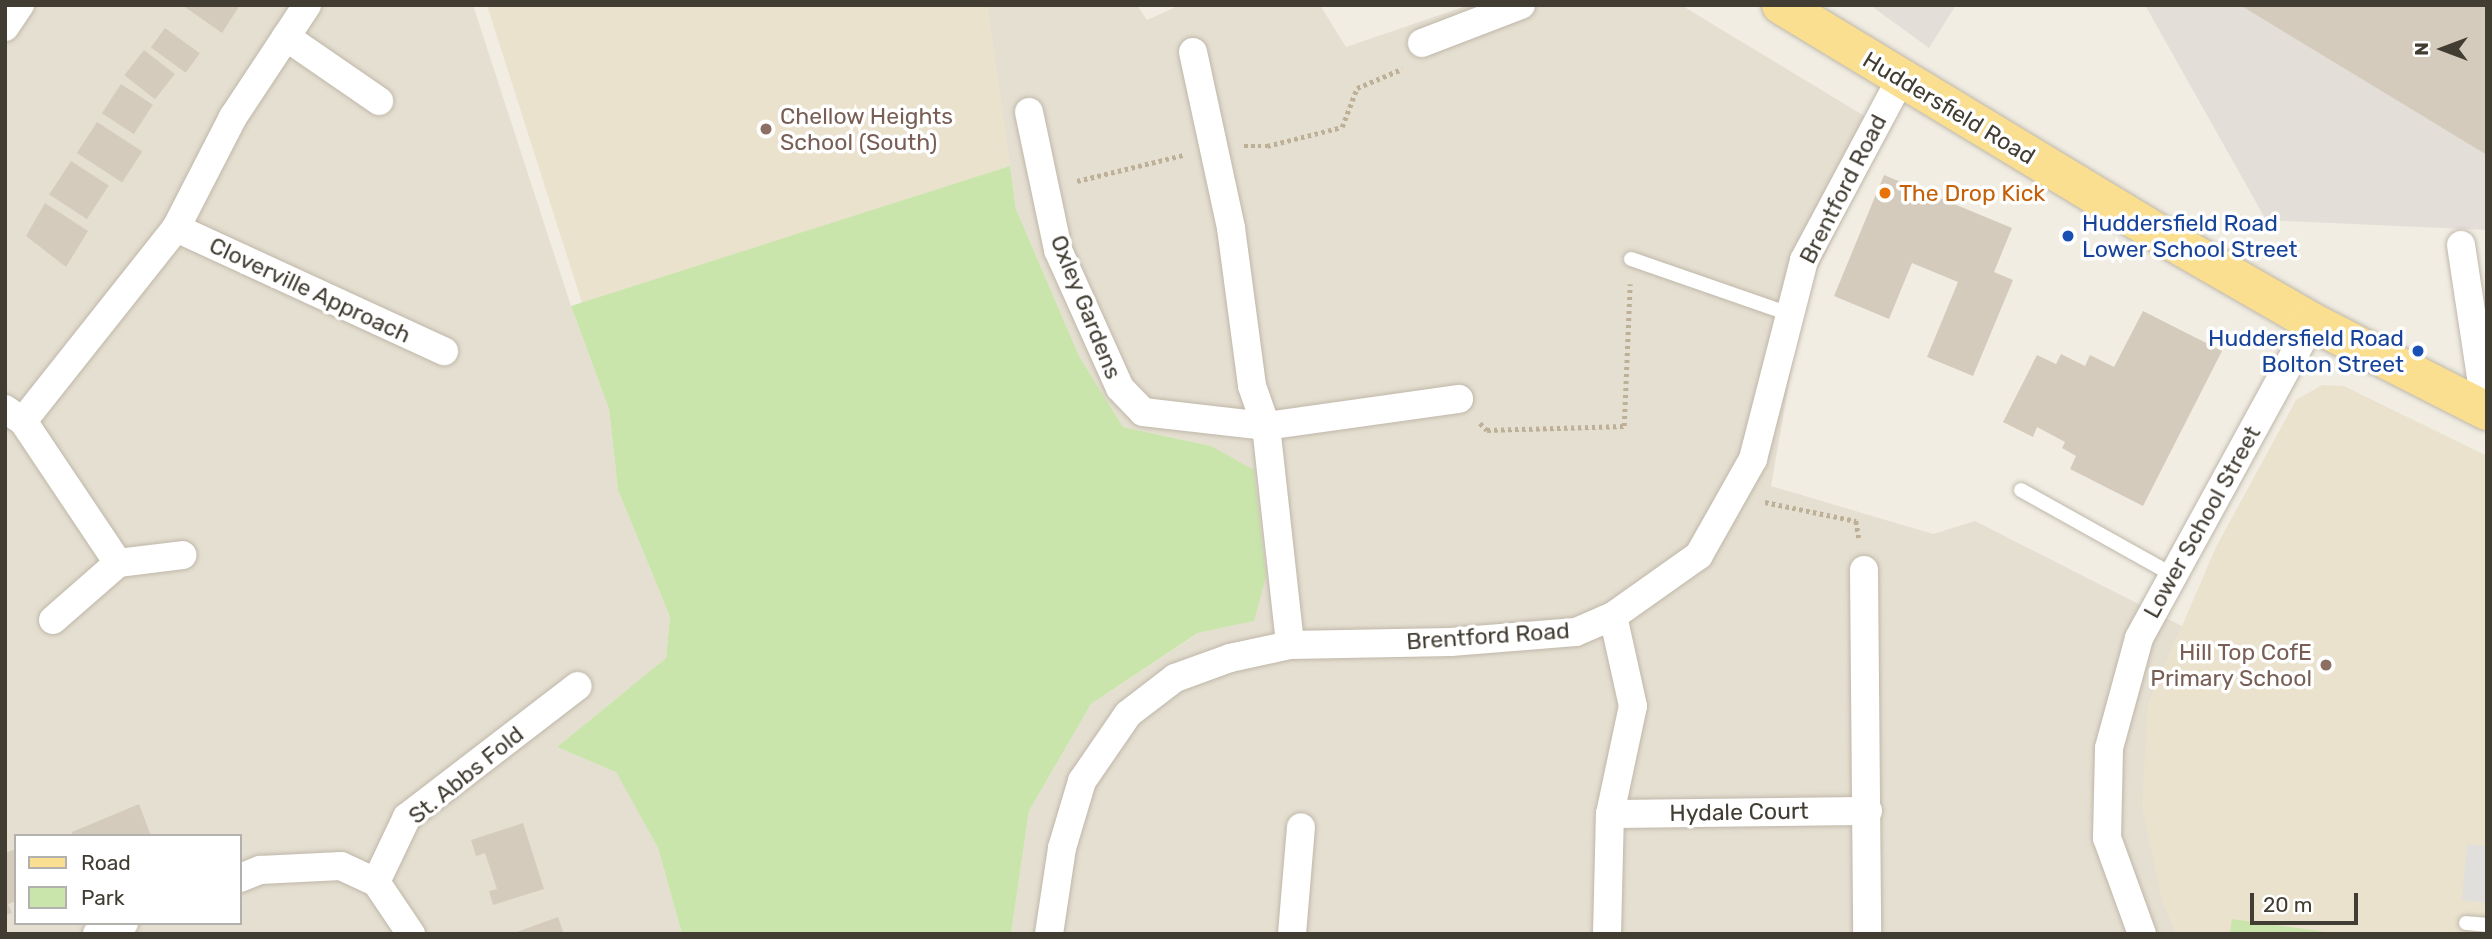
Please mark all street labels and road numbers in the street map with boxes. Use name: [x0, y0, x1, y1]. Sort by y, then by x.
street label: Huddersfield Road: [1858, 46, 2040, 170]
street label: Brentford Road: [1794, 110, 1892, 268]
street label: Cloverville Approach: [205, 231, 415, 349]
street label: Oxley Gardens: [1044, 231, 1128, 383]
street label: Lower School Street: [2138, 421, 2266, 623]
street label: Brentford Road: [1405, 617, 1571, 655]
street label: St. Abbs Fold: [403, 720, 529, 830]
street label: Hydale Court: [1669, 797, 1809, 827]

